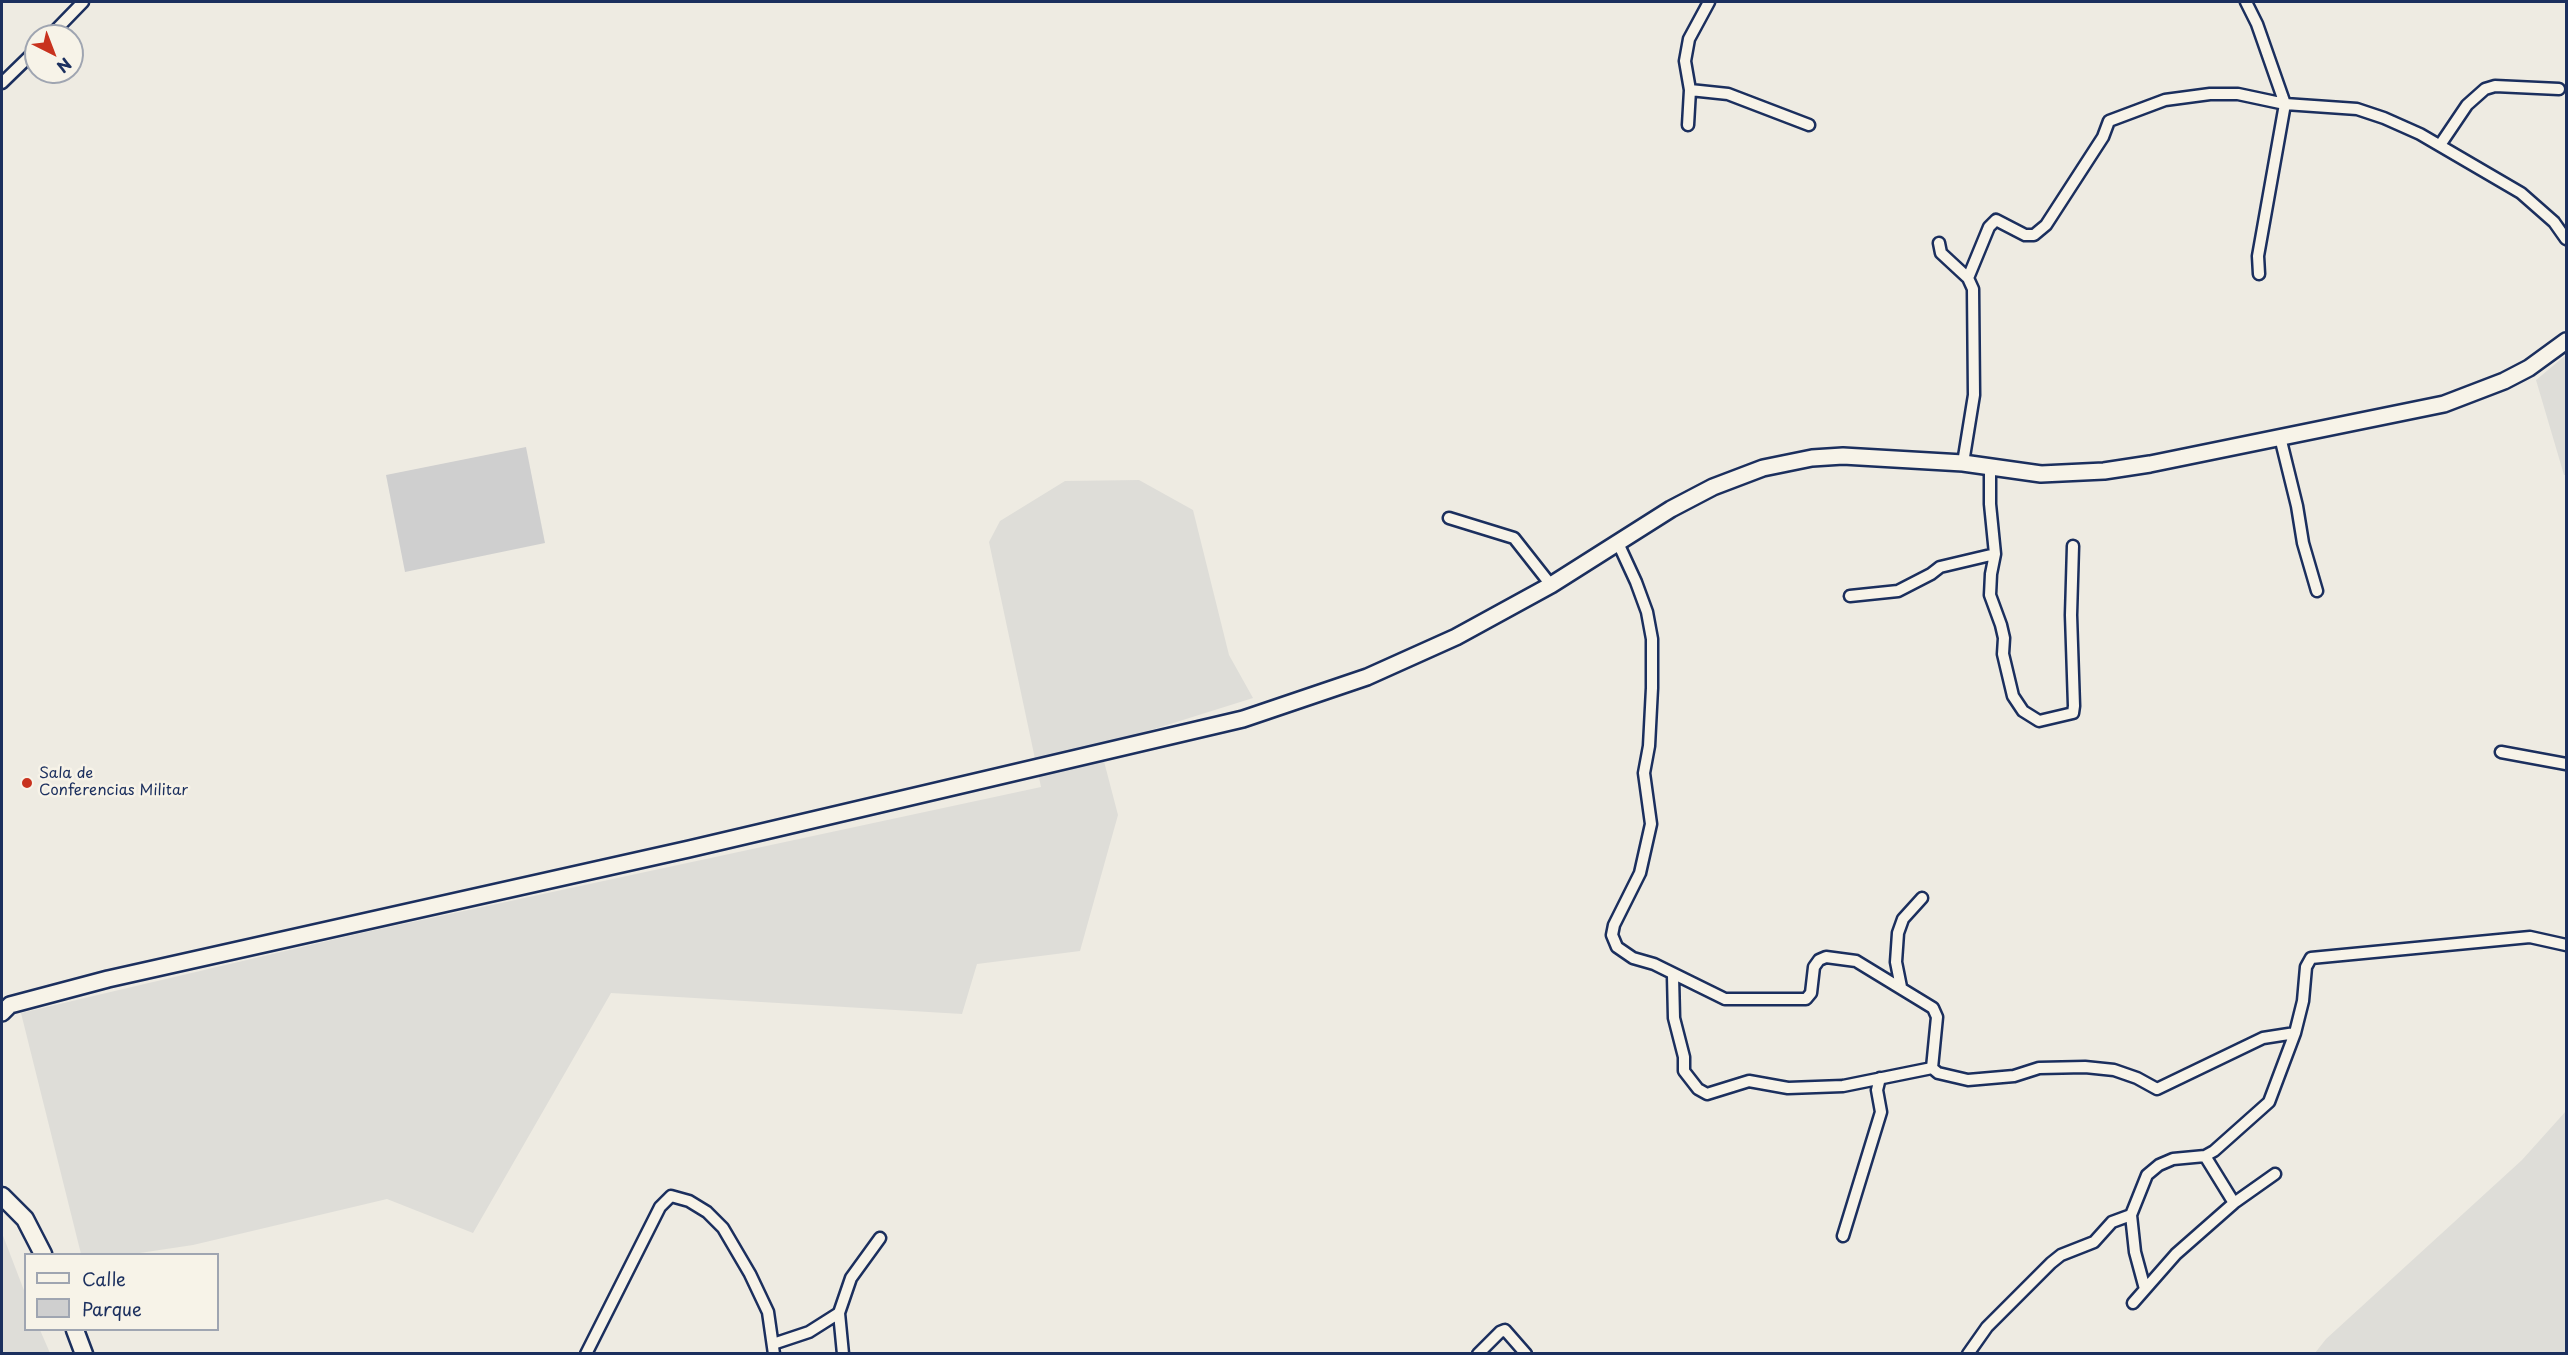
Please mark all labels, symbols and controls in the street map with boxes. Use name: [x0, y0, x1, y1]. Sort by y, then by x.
north arrow: [24, 24, 84, 84]
text: N: [52, 53, 77, 79]
place label: Sala de Conferencias Militar: [39, 765, 188, 800]
marker: Sala de Conferencias Militar: [20, 776, 34, 790]
legend: [24, 1253, 219, 1331]
text: Calle: [82, 1265, 126, 1292]
text: Parque: [82, 1295, 142, 1322]

